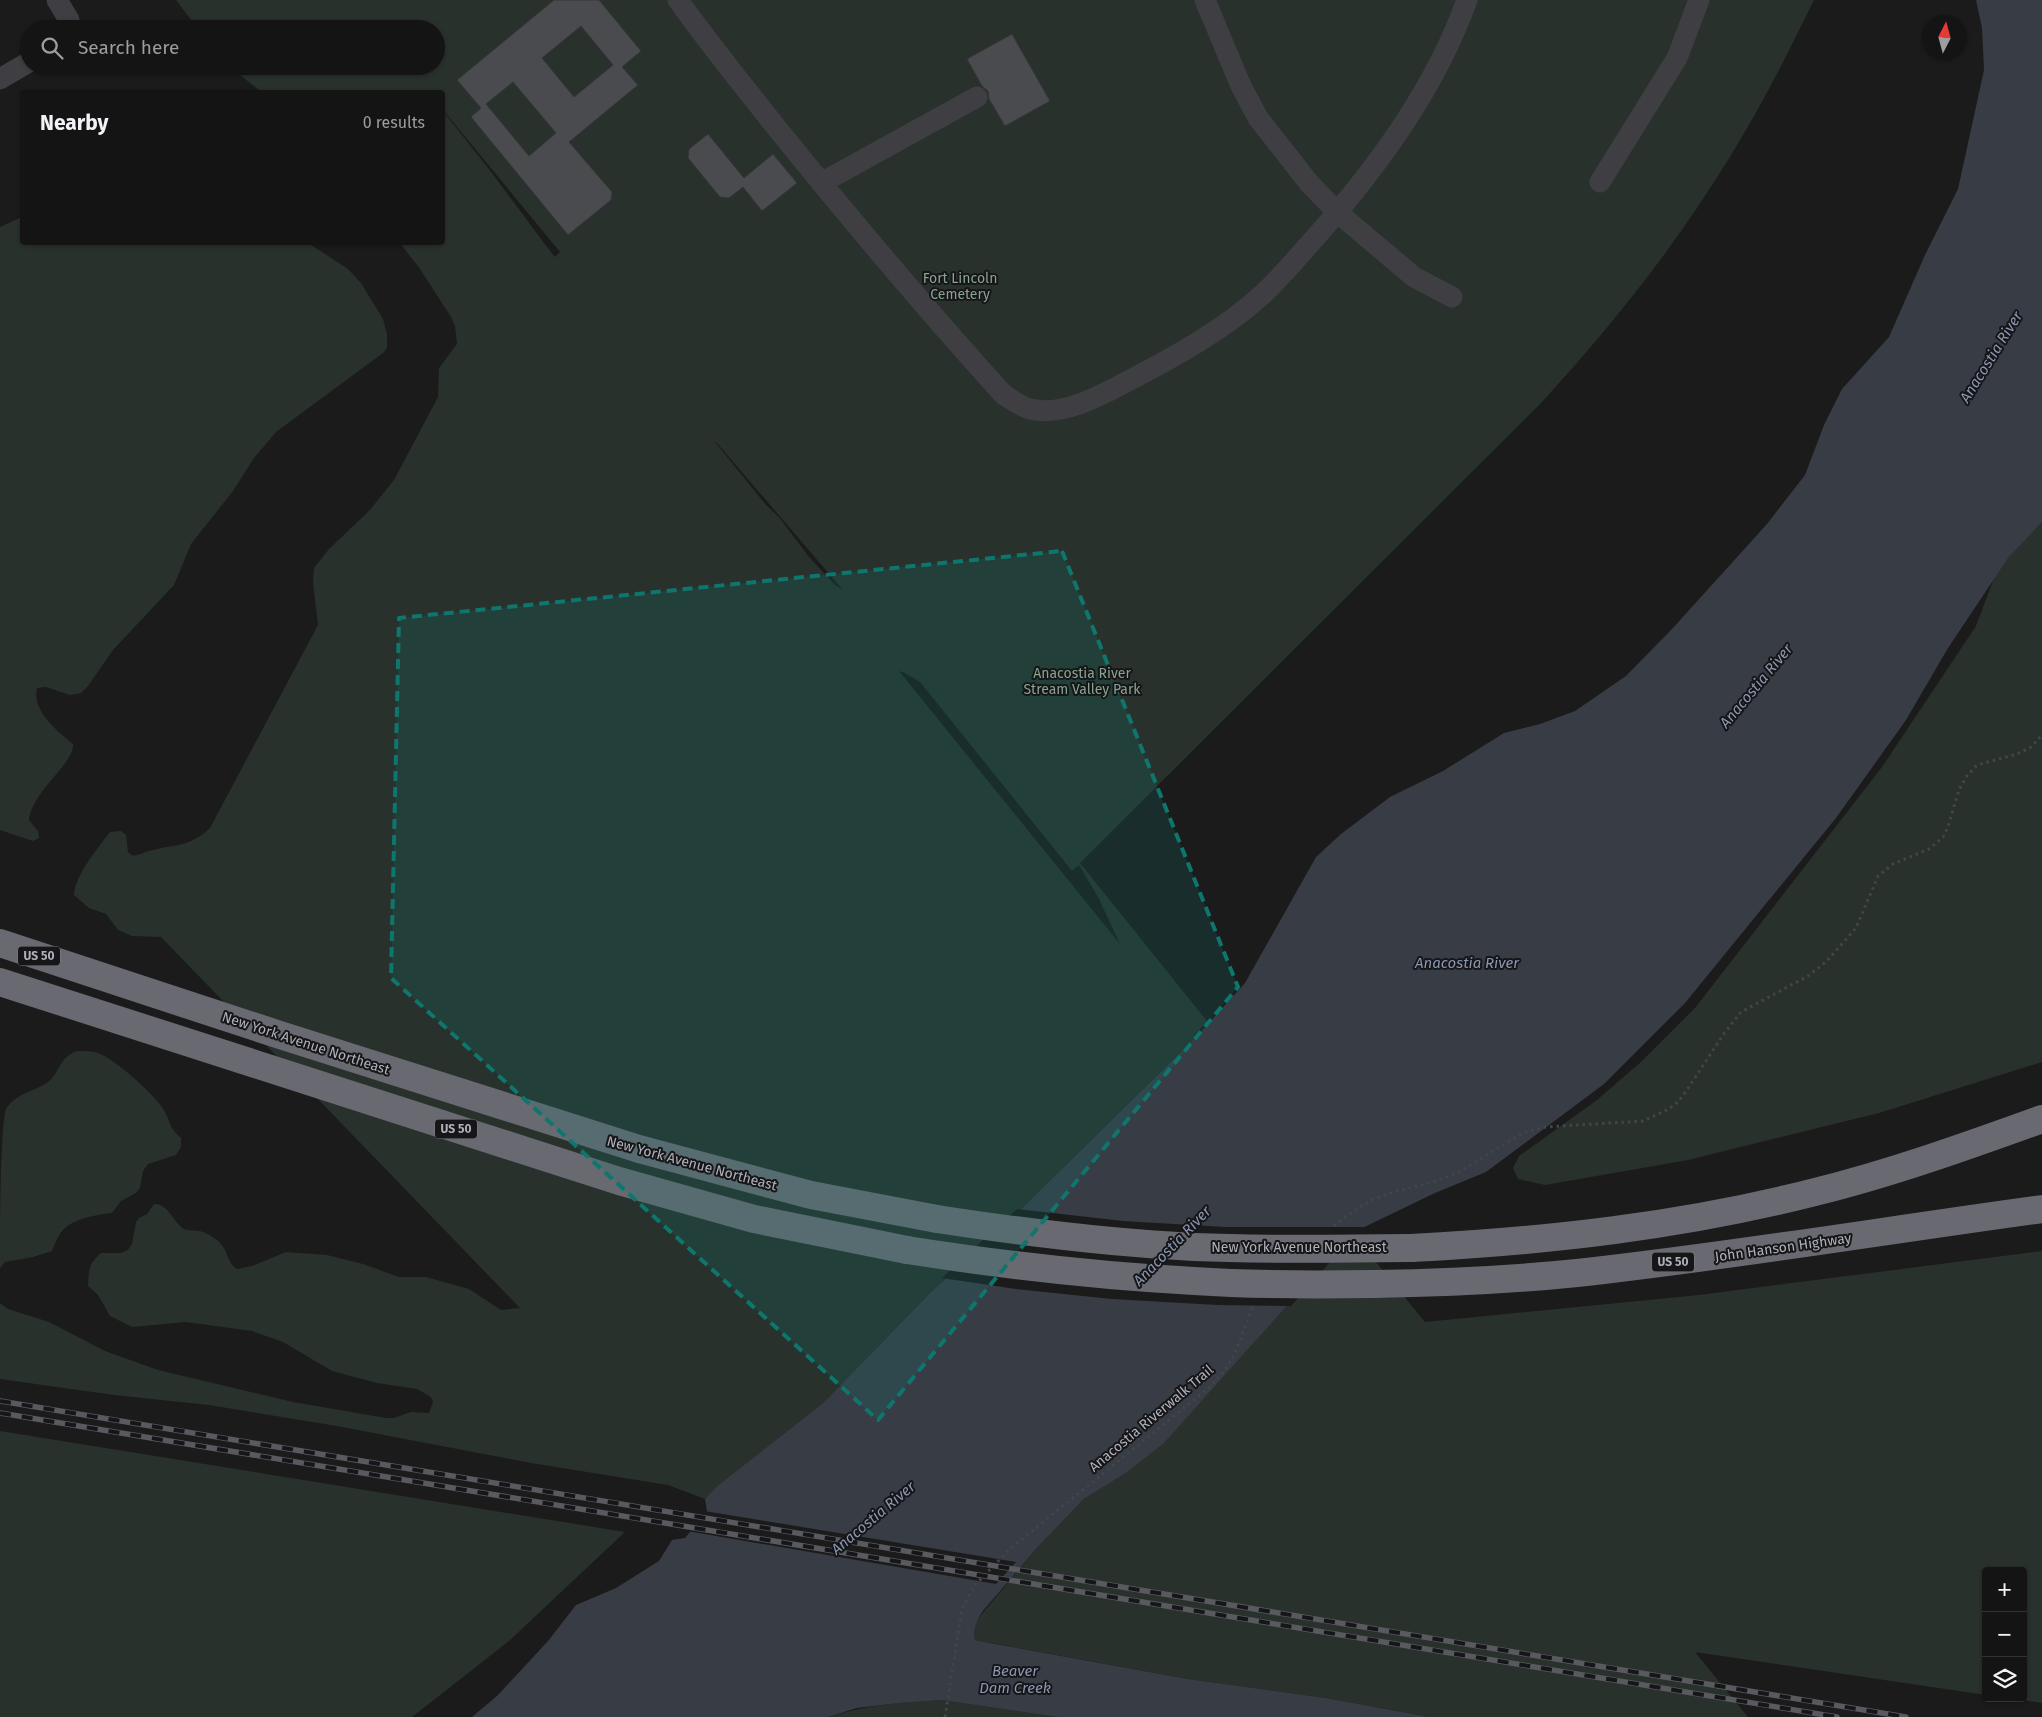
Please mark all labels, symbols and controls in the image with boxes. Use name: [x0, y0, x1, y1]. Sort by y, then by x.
north arrow: [1922, 15, 1967, 60]
search box: [20, 20, 445, 75]
icon: search: [38, 34, 66, 62]
text: Search here: [78, 36, 179, 59]
text: Nearby: [40, 110, 108, 136]
text: 0 results: [363, 113, 425, 132]
park label: Fort Lincoln Cemetery: [923, 270, 997, 303]
water label: Anacostia River: [1955, 307, 2027, 407]
water label: Anacostia River: [1715, 639, 1797, 732]
park label: Anacostia River Stream Valley Park: [1023, 665, 1141, 698]
road number: US 50: [18, 946, 60, 966]
water label: Anacostia River: [1414, 954, 1520, 972]
street label: New York Avenue Northeast: [220, 1008, 393, 1079]
road number: US 50: [435, 1120, 477, 1138]
street label: New York Avenue Northeast: [605, 1133, 780, 1195]
water label: Anacostia River: [1129, 1201, 1215, 1290]
street label: John Hanson Highway: [1714, 1229, 1853, 1265]
street label: New York Avenue Northeast: [1211, 1239, 1388, 1256]
road number: US 50: [1652, 1252, 1694, 1272]
street label: Anacostia Riverwalk Trail: [1086, 1361, 1217, 1475]
water label: Anacostia River: [827, 1477, 920, 1559]
map controls: [1982, 1567, 2027, 1702]
button: +: [1982, 1567, 2027, 1612]
button: −: [1982, 1612, 2027, 1657]
button: layers: [1982, 1657, 2027, 1702]
water label: Beaver Dam Creek: [979, 1662, 1051, 1697]

